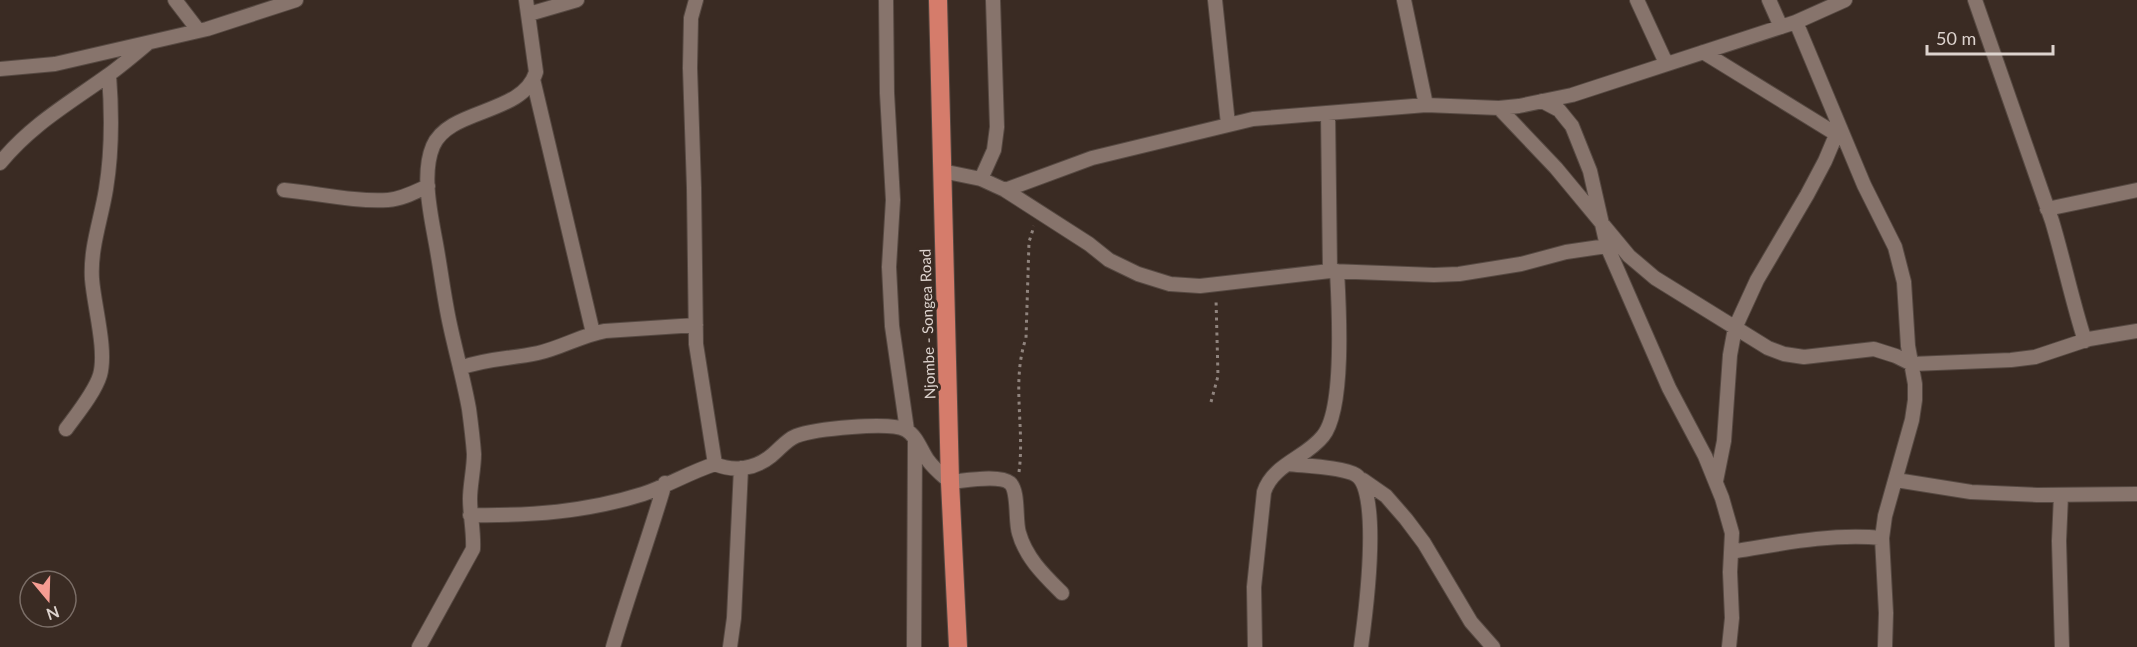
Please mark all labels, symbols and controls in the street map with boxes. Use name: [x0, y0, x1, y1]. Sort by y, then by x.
scale bar: [1927, 18, 2053, 56]
text: 50 m: [1936, 27, 1976, 49]
street label: Njombe - Songea Road: [915, 249, 939, 400]
north arrow: [18, 569, 78, 629]
text: N: [44, 603, 62, 625]

